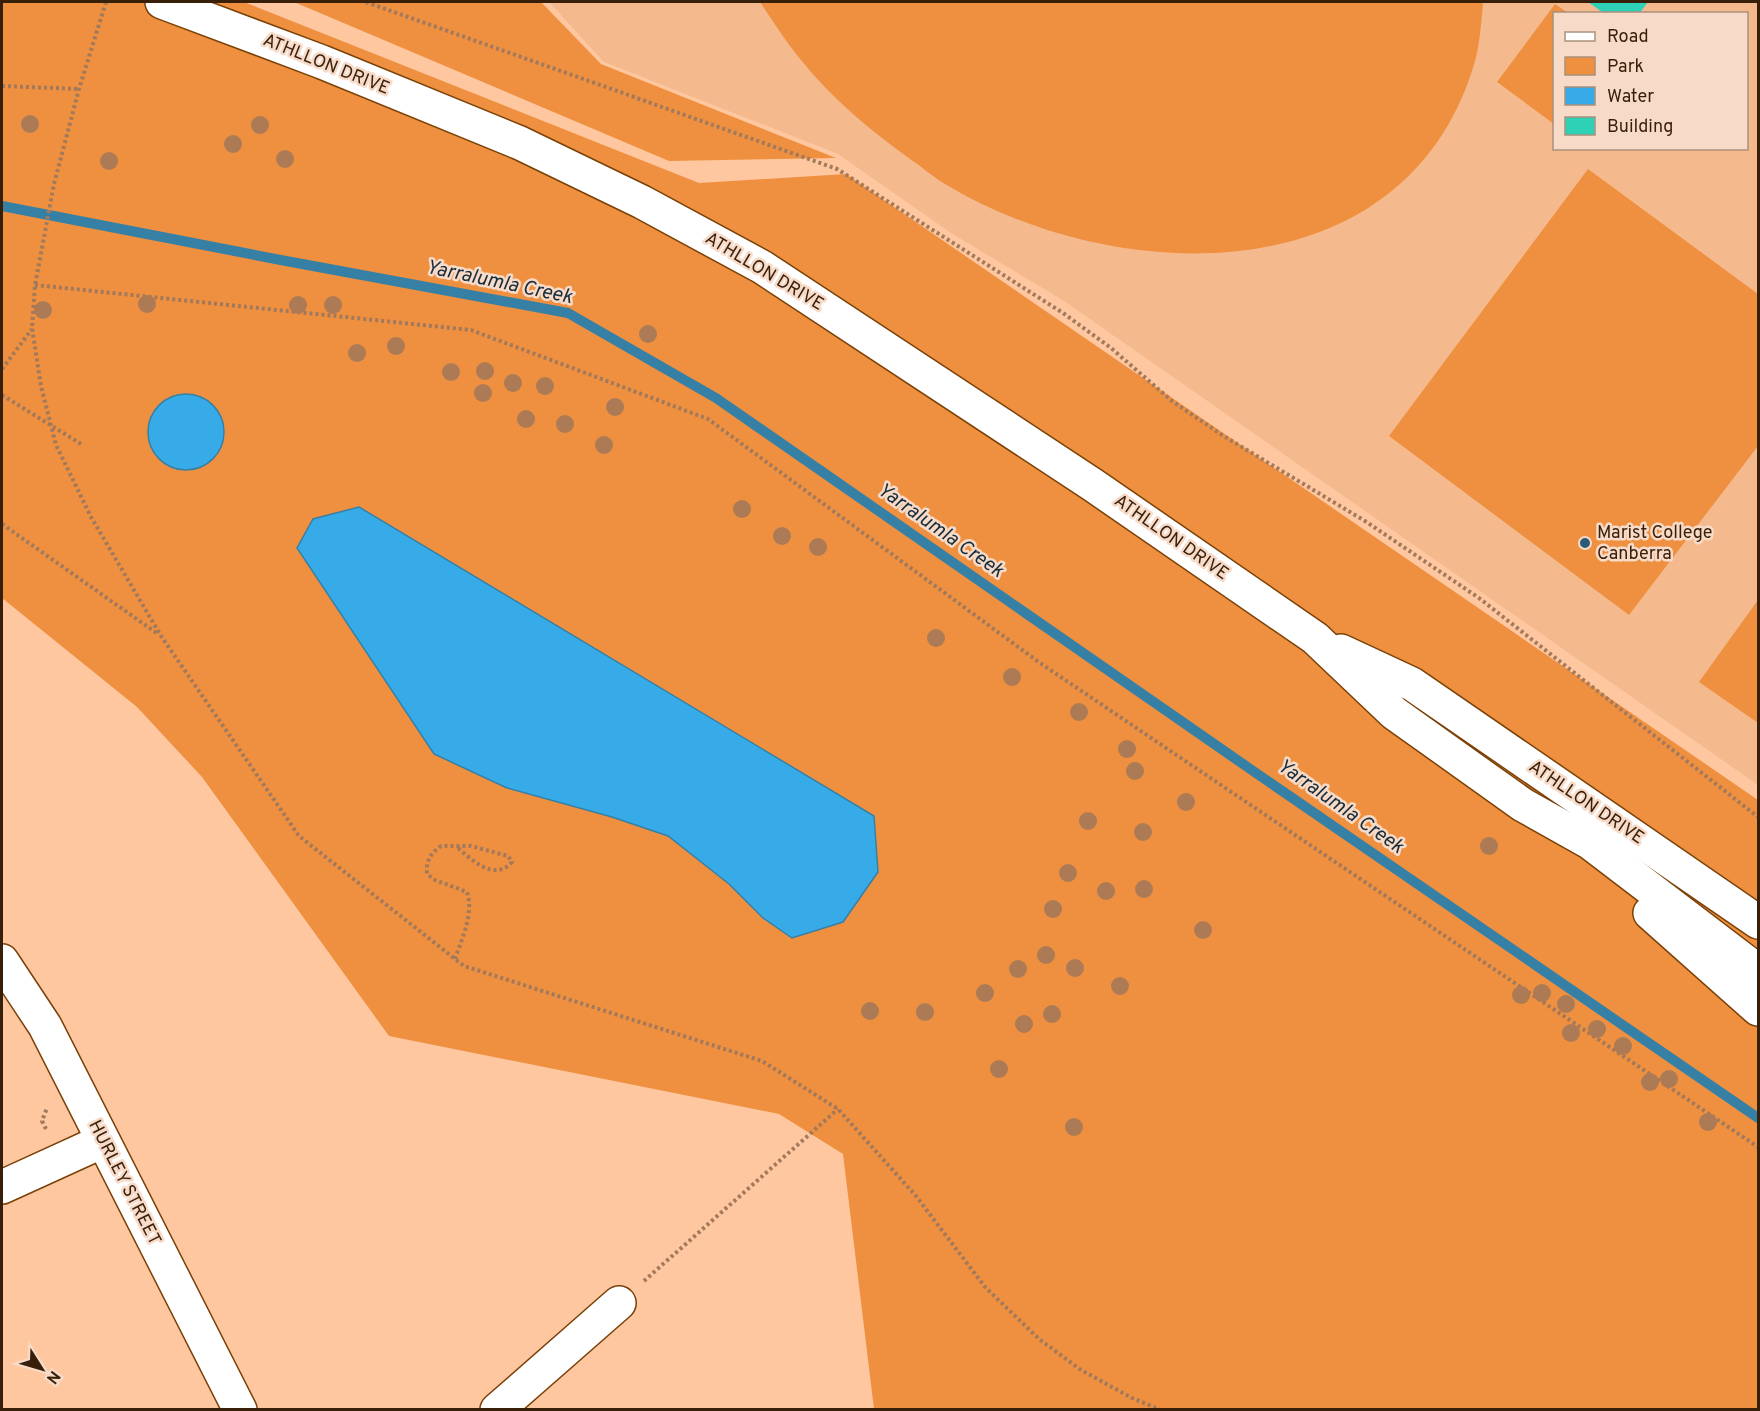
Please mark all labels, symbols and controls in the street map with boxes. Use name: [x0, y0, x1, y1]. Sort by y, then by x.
legend: [1553, 12, 1748, 150]
text: Road: [1607, 26, 1649, 49]
street label: ATHLLON DRIVE: [259, 29, 393, 101]
text: Park: [1607, 56, 1644, 79]
text: Water: [1607, 86, 1654, 109]
text: Building: [1607, 116, 1673, 139]
street label: ATHLLON DRIVE: [700, 227, 828, 317]
water label: Yarralumla Creek: [424, 255, 575, 311]
water label: Yarralumla Creek: [872, 478, 1009, 585]
street label: ATHLLON DRIVE: [1109, 490, 1233, 586]
place label: Marist College Canberra: [1597, 522, 1712, 566]
marker: Marist College Canberra: [1578, 536, 1592, 550]
water label: Yarralumla Creek: [1272, 754, 1409, 861]
street label: ATHLLON DRIVE: [1524, 756, 1648, 850]
street label: HURLEY STREET: [83, 1117, 165, 1249]
north arrow: [12, 1339, 72, 1399]
text: N: [41, 1366, 64, 1387]

